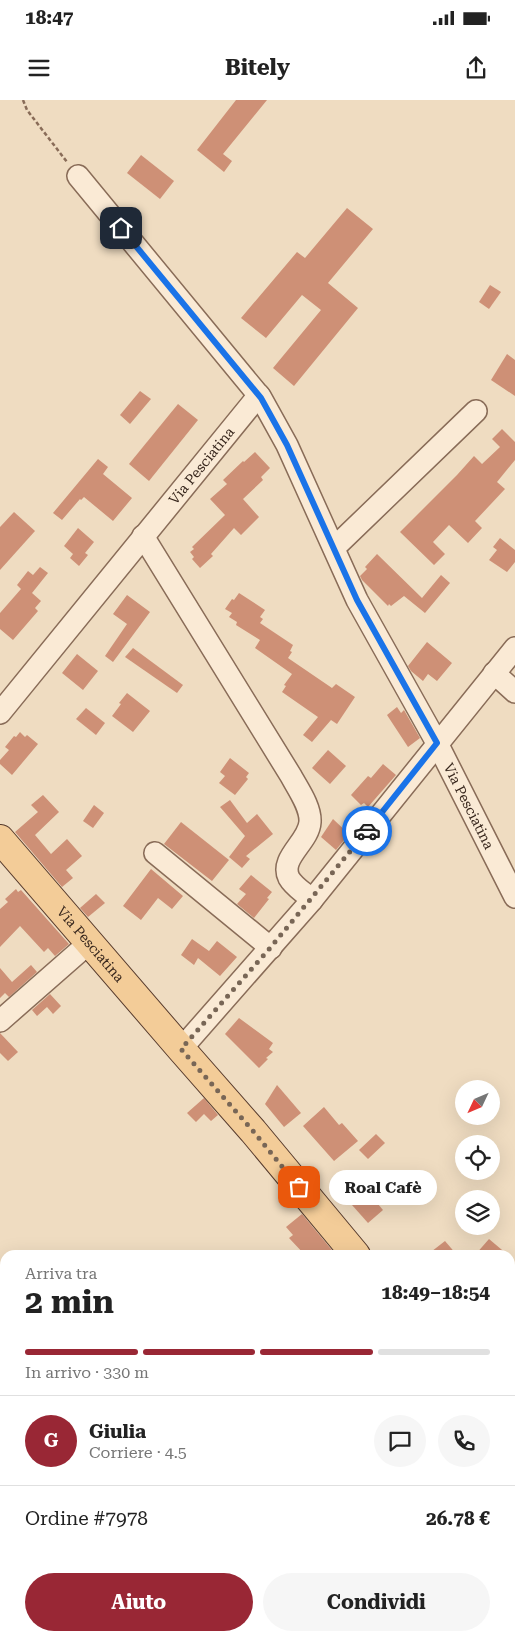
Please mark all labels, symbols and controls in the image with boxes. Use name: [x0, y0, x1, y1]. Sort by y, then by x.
text: 18:47: [25, 6, 74, 29]
icon: menu: [25, 54, 53, 82]
icon: share: [462, 54, 490, 82]
text: Bitely: [225, 55, 290, 80]
pin: [100, 207, 142, 249]
icon: home: [107, 214, 135, 242]
street label: Via Pesciatina: [165, 424, 238, 507]
street label: Via Pesciatina: [440, 760, 498, 852]
courier: [342, 806, 392, 856]
icon: car: [353, 817, 381, 845]
street label: Via Pesciatina: [54, 903, 128, 986]
north arrow: [455, 1080, 500, 1125]
map controls: [455, 1080, 500, 1235]
button: locate: [455, 1135, 500, 1180]
pin: [278, 1166, 320, 1208]
callout: Roal Cafè: [329, 1170, 436, 1204]
icon: bag: [285, 1173, 313, 1201]
text: Roal Cafè: [344, 1178, 422, 1197]
button: layers: [455, 1190, 500, 1235]
text: Arriva tra: [25, 1264, 97, 1283]
text: 18:49–18:54: [381, 1281, 490, 1304]
text: 2 min: [25, 1283, 114, 1321]
text: In arrivo · 330 m: [25, 1363, 149, 1382]
button: chat: [374, 1415, 426, 1467]
button: phone: [438, 1415, 490, 1467]
text: Giulia: [89, 1420, 146, 1443]
text: G: [44, 1429, 58, 1452]
text: Corriere · 4.5: [89, 1443, 187, 1462]
text: Ordine #7978: [25, 1507, 148, 1530]
text: 26.78 €: [426, 1507, 490, 1530]
button: Aiuto: [25, 1573, 253, 1631]
button: Condividi: [263, 1573, 490, 1631]

